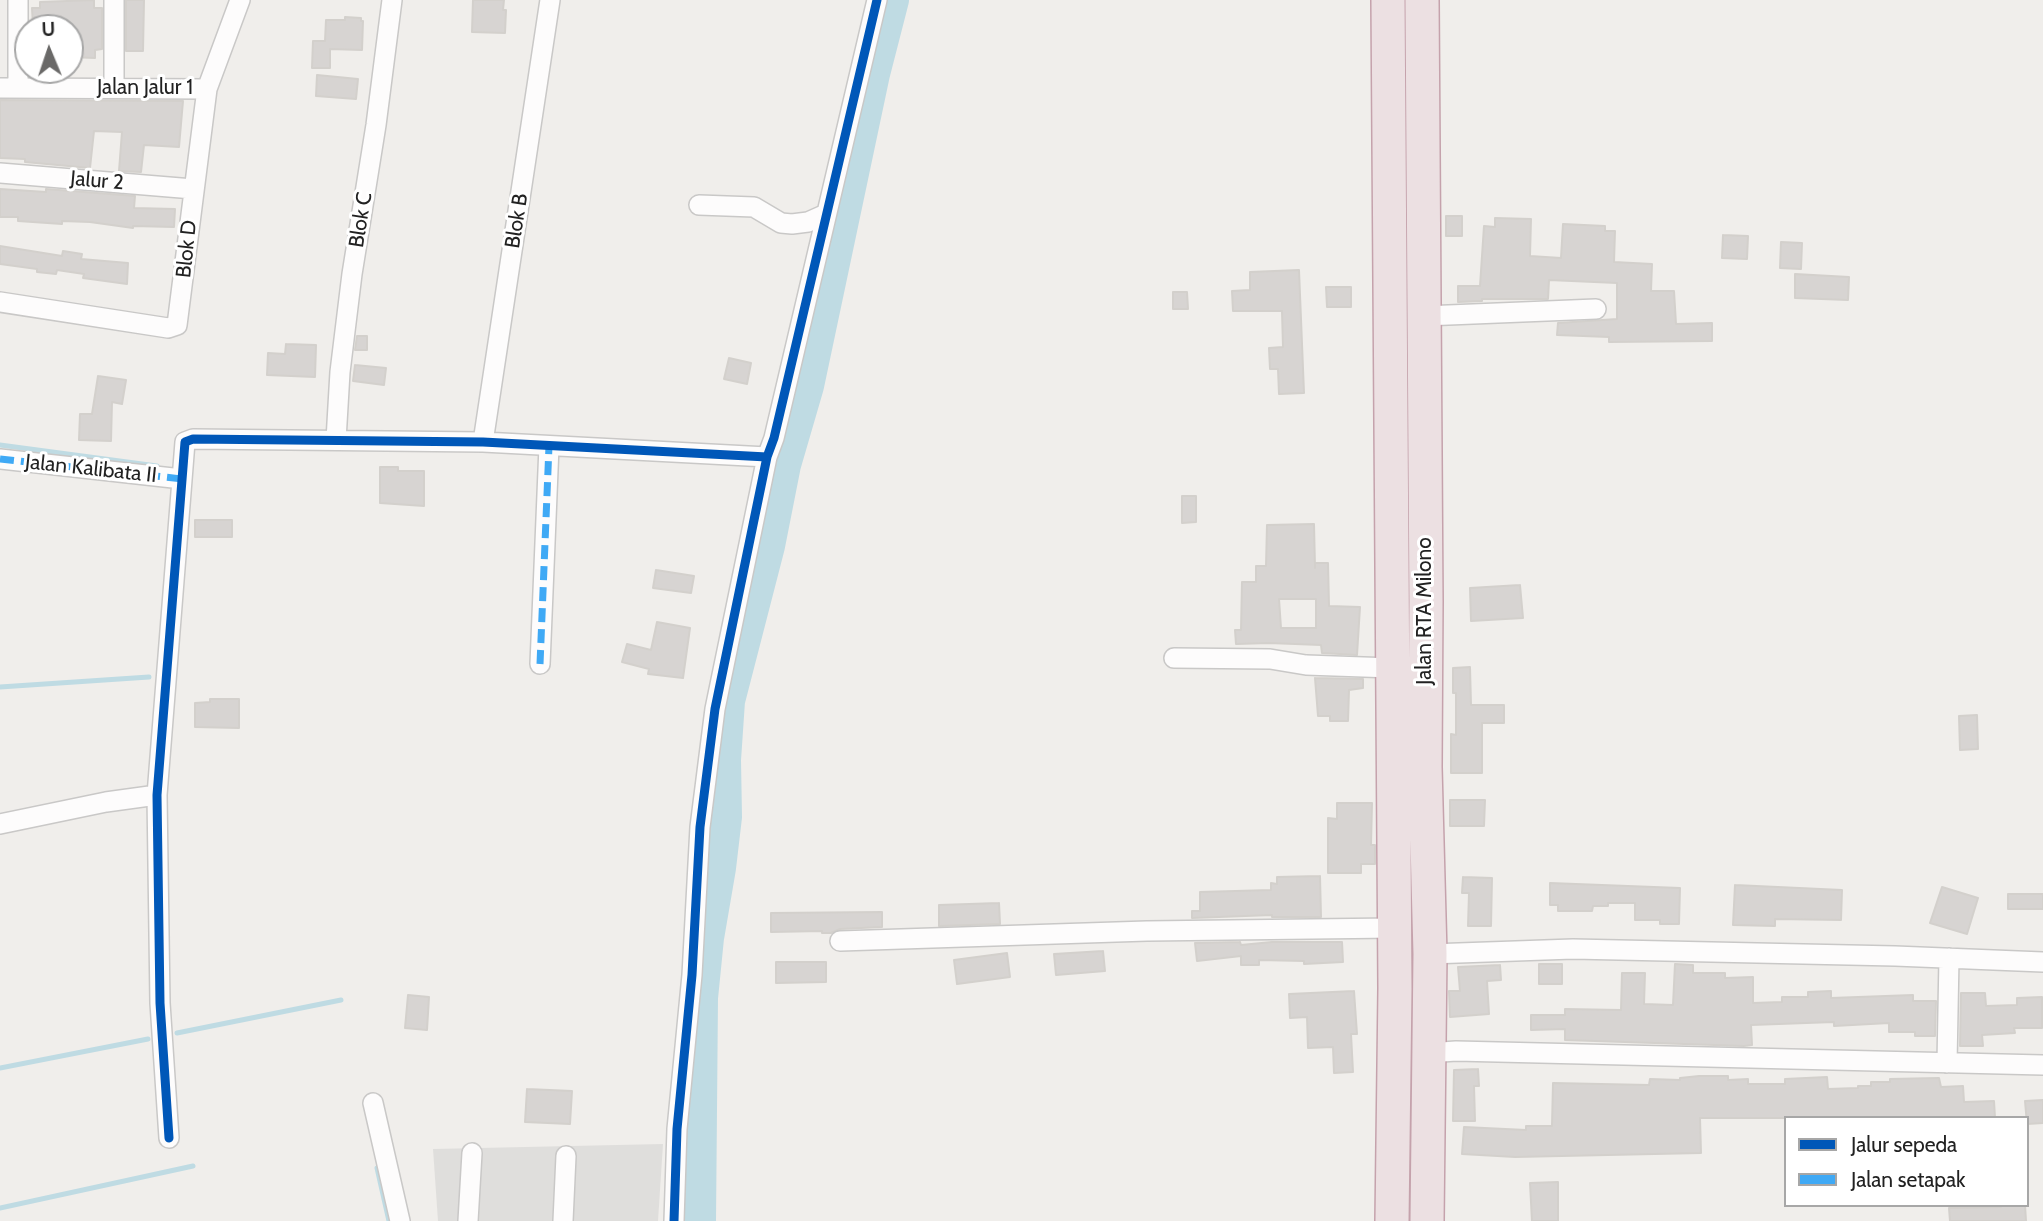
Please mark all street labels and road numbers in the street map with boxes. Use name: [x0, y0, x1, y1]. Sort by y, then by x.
street label: Jalan Jalur 1: [97, 75, 193, 101]
street label: Jalur 2: [69, 166, 125, 196]
street label: Blok C: [344, 190, 378, 250]
street label: Blok B: [500, 192, 534, 250]
street label: Blok D: [171, 219, 203, 279]
street label: Jalan Kalibata II: [24, 450, 158, 488]
street label: Jalan RTA Milono: [1412, 537, 1438, 685]

